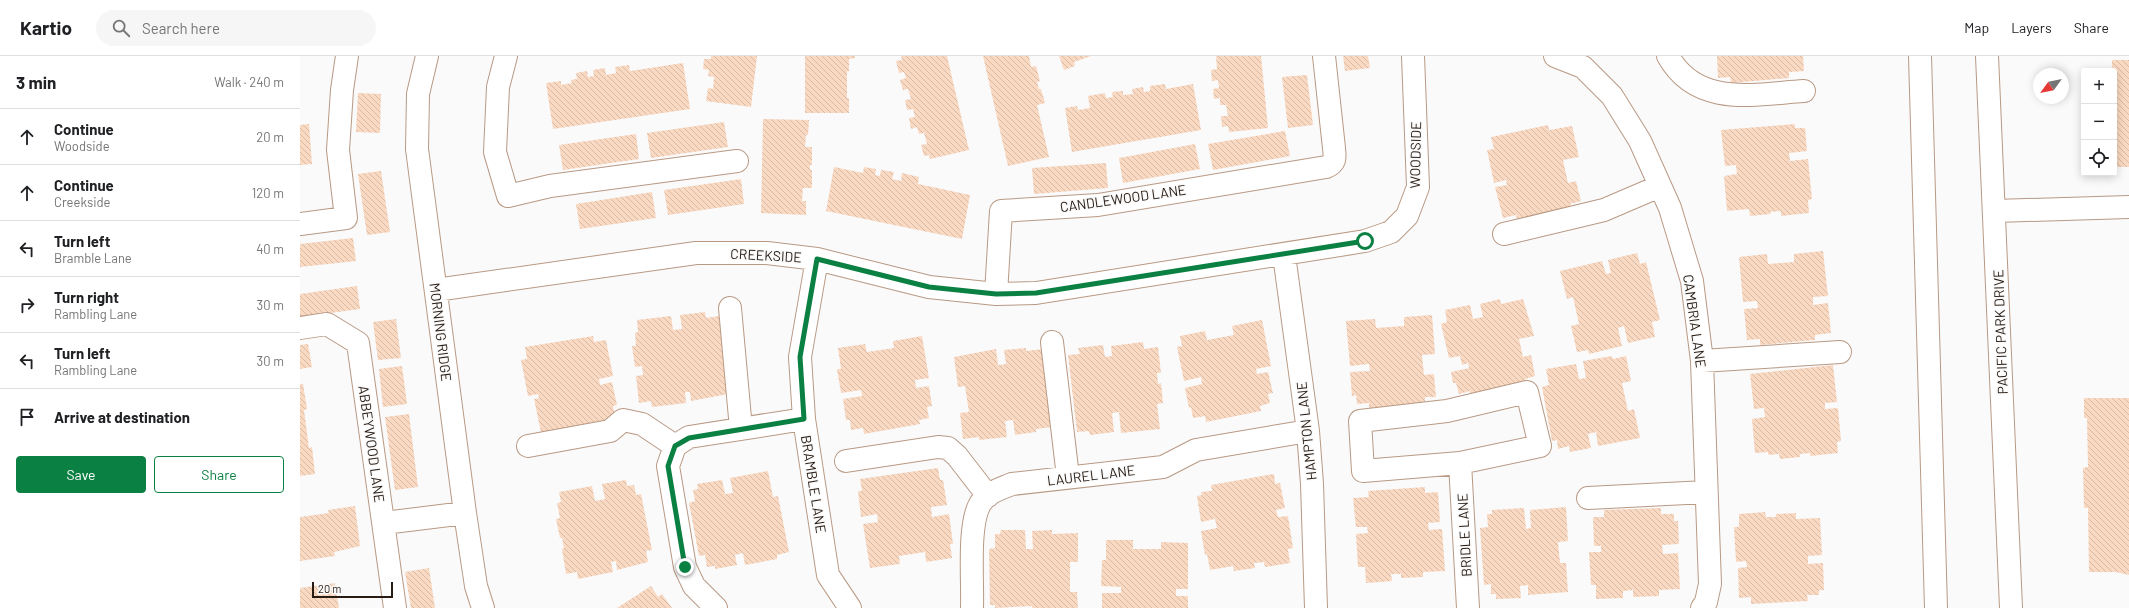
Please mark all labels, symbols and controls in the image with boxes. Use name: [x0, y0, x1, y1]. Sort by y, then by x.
search box: [96, 10, 376, 46]
text: Kartio: [20, 16, 72, 39]
icon: search: [110, 17, 132, 39]
text: Search here: [142, 19, 220, 37]
text: Map: [1964, 19, 1989, 36]
text: Layers: [2011, 19, 2052, 36]
text: Share: [2074, 19, 2109, 36]
north arrow: [2033, 68, 2069, 104]
map controls: [2081, 68, 2117, 176]
button: +: [2081, 68, 2117, 104]
text: 3 min: [16, 72, 56, 92]
text: Walk · 240 m: [214, 74, 284, 90]
button: −: [2081, 104, 2117, 140]
text: Continue: [54, 120, 114, 138]
street label: WOODSIDE: [1406, 121, 1424, 189]
icon: ahead: [16, 126, 38, 148]
text: 20 m: [256, 129, 284, 145]
text: Woodside: [54, 138, 110, 154]
button: locate: [2081, 140, 2117, 176]
text: Continue: [54, 176, 114, 194]
street label: CANDLEWOOD LANE: [1059, 181, 1187, 215]
icon: ahead: [16, 182, 38, 204]
text: 120 m: [252, 185, 284, 201]
text: Creekside: [54, 194, 110, 210]
text: Turn left: [54, 232, 110, 250]
route start: [1356, 232, 1374, 250]
icon: left: [16, 238, 38, 260]
text: 40 m: [256, 241, 284, 257]
street label: CREEKSIDE: [730, 245, 802, 265]
text: Bramble Lane: [54, 250, 132, 266]
street label: PACIFIC PARK DRIVE: [1989, 269, 2011, 395]
street label: CAMBRIA LANE: [1680, 273, 1710, 369]
street label: MORNING RIDGE: [427, 282, 455, 382]
text: Turn right: [54, 288, 119, 306]
icon: right: [16, 294, 38, 316]
text: 30 m: [257, 297, 284, 313]
text: Rambling Lane: [54, 306, 137, 322]
text: Turn left: [54, 344, 110, 362]
icon: left: [16, 350, 38, 372]
text: 30 m: [257, 353, 284, 369]
text: Rambling Lane: [54, 362, 137, 378]
street label: HAMPTON LANE: [1292, 381, 1320, 481]
street label: ABBEYWOOD LANE: [355, 384, 389, 504]
icon: arrive: [16, 406, 38, 428]
text: Arrive at destination: [54, 408, 190, 426]
street label: BRAMBLE LANE: [798, 434, 830, 534]
button: Save: [16, 456, 146, 493]
button: Share: [154, 456, 284, 493]
street label: LAUREL LANE: [1046, 461, 1136, 489]
street label: BRIDLE LANE: [1453, 493, 1475, 577]
route end: [676, 558, 694, 576]
scale bar: [312, 580, 393, 599]
text: 20 m: [318, 582, 341, 595]

